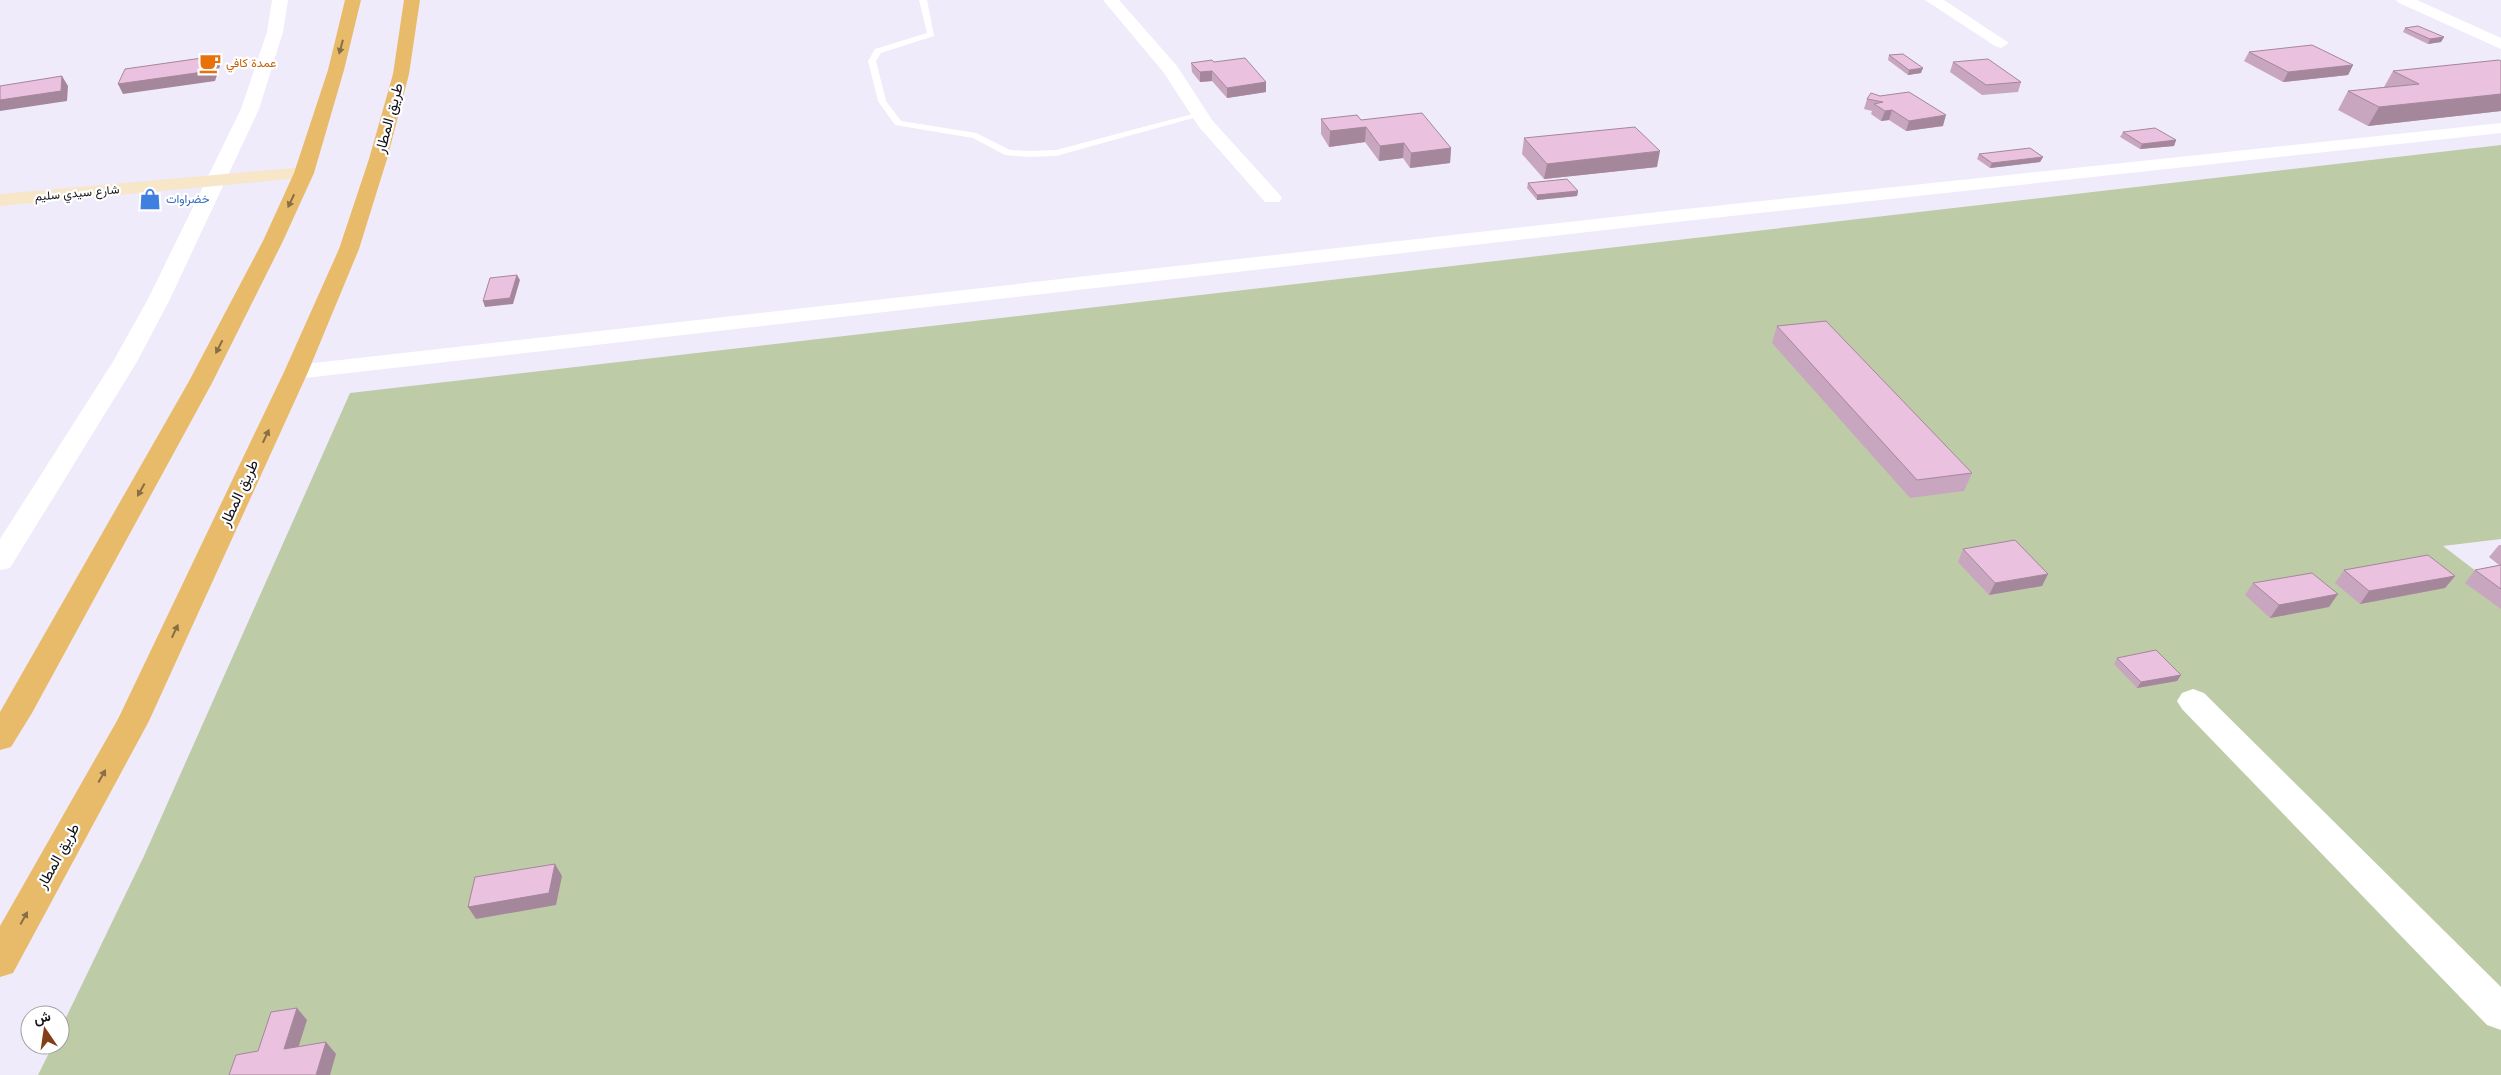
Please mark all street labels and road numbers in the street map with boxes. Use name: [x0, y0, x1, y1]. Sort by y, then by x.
street label: طريق المطار: [370, 81, 408, 156]
street label: شارع سيدي سليم: [34, 181, 120, 207]
street label: طريق المطار: [214, 456, 263, 531]
street label: طريق المطار: [31, 820, 84, 893]

